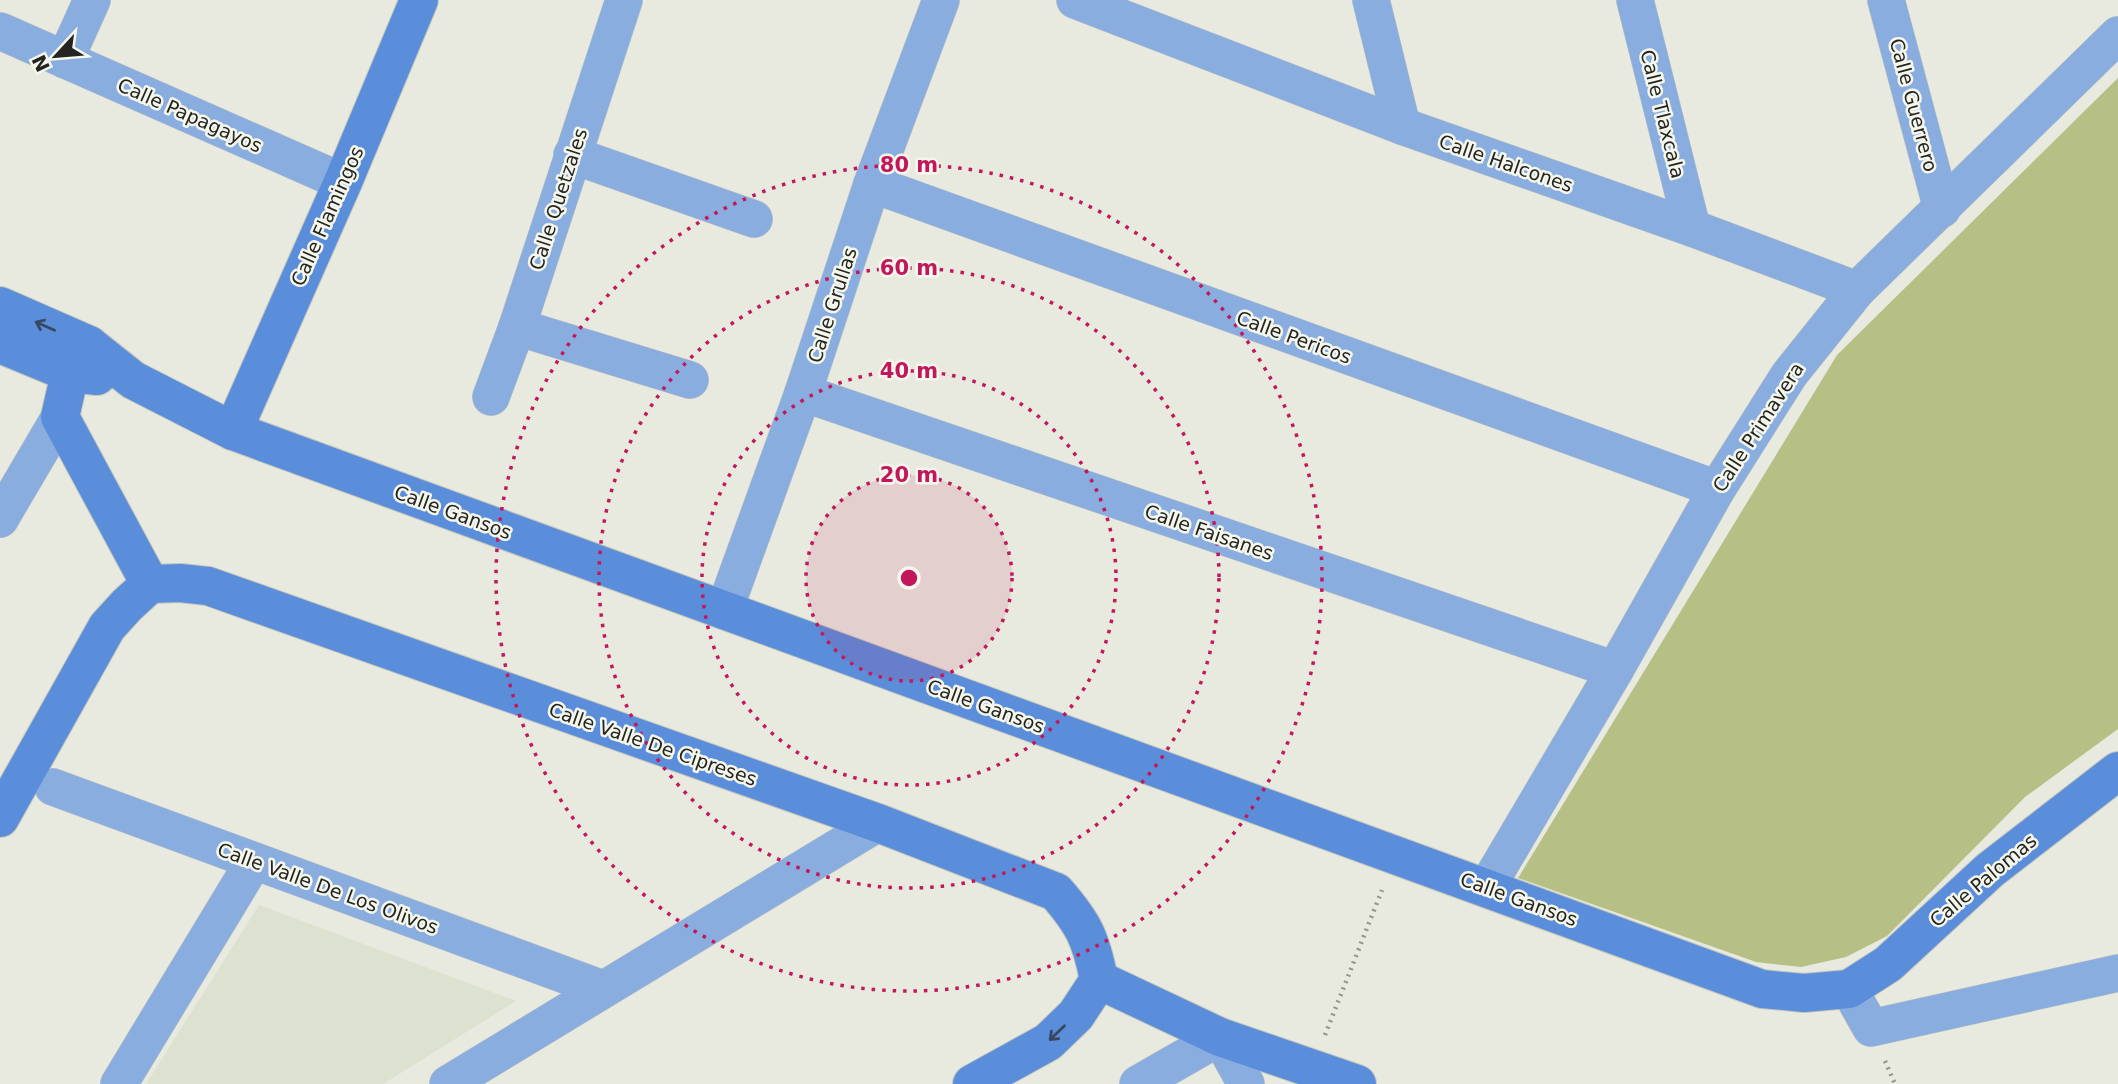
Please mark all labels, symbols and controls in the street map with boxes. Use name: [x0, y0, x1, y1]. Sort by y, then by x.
north arrow: [21, 21, 91, 91]
street label: Calle Guerrero: [1886, 36, 1942, 174]
street label: Calle Tlaxcala: [1636, 47, 1690, 181]
text: N: [27, 51, 54, 75]
street label: Calle Papagayos: [114, 73, 266, 157]
street label: Calle Quetzales: [525, 125, 591, 273]
street label: Calle Halcones: [1436, 130, 1576, 196]
street label: Calle Flamingos: [286, 143, 368, 289]
text: 80 m: [880, 153, 938, 177]
street label: Calle Grullas: [803, 245, 861, 365]
text: 60 m: [880, 256, 938, 280]
street label: Calle Pericos: [1234, 306, 1354, 368]
one-way arrow: [34, 318, 56, 331]
street label: Calle Primavera: [1708, 358, 1808, 496]
text: 40 m: [880, 359, 938, 383]
text: 20 m: [880, 463, 938, 487]
street label: Calle Gansos: [391, 481, 515, 543]
street label: Calle Faisanes: [1142, 500, 1276, 564]
centre of rings: [897, 566, 921, 590]
street label: Calle Gansos: [924, 675, 1048, 737]
street label: Calle Valle De Cipreses: [546, 698, 760, 790]
street label: Calle Palomas: [1925, 829, 2041, 931]
street label: Calle Valle De Los Olivos: [215, 838, 441, 938]
street label: Calle Gansos: [1457, 868, 1581, 930]
one-way arrow: [1049, 1025, 1066, 1042]

